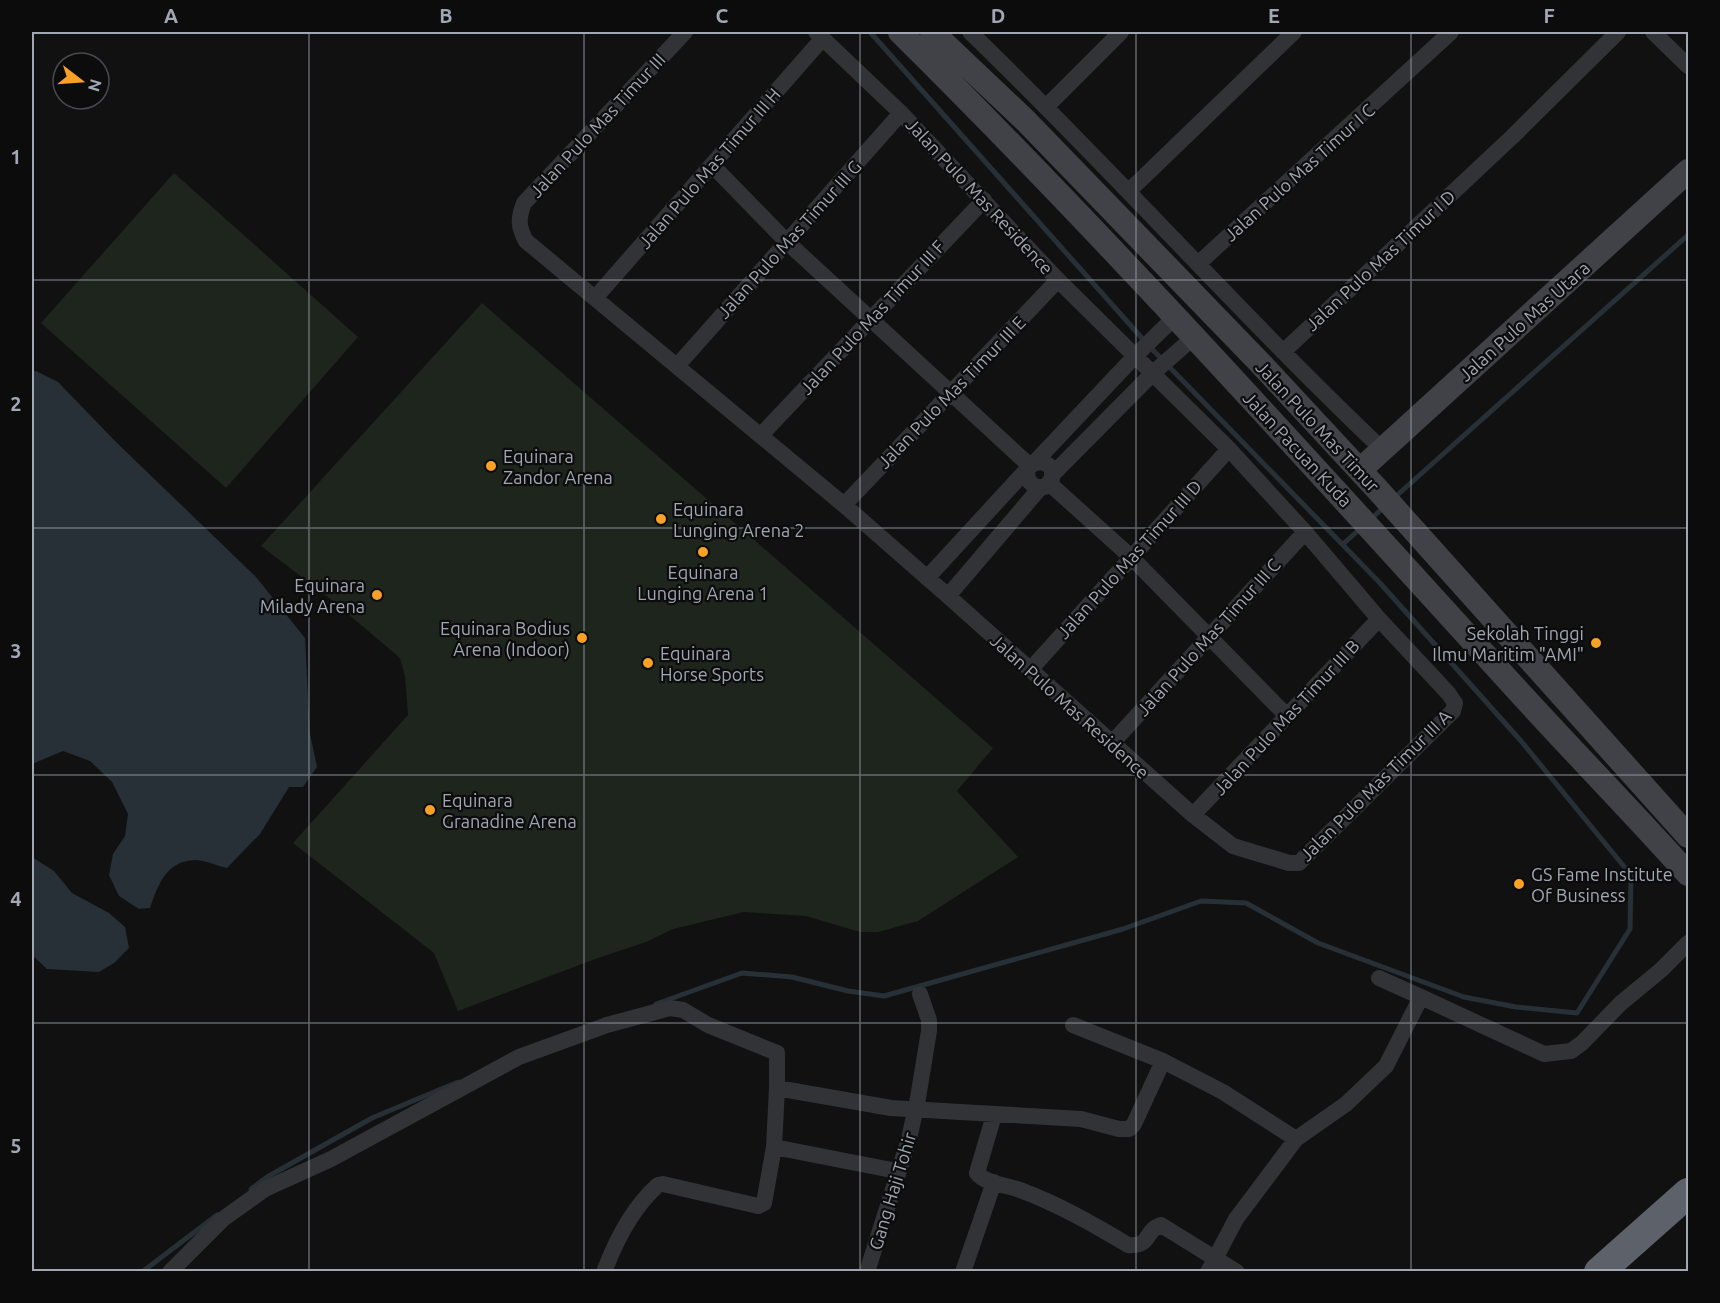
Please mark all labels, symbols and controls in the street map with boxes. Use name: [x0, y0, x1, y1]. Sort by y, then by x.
text: A: [164, 4, 178, 27]
text: B: [439, 4, 453, 27]
text: C: [716, 4, 729, 27]
text: D: [991, 4, 1005, 27]
text: E: [1268, 4, 1280, 27]
text: F: [1543, 4, 1555, 27]
street label: Jalan Pulo Mas Timur III: [525, 49, 669, 201]
north arrow: [51, 51, 111, 111]
text: N: [85, 77, 106, 94]
street label: Jalan Pulo Mas Timur III H: [634, 84, 784, 252]
street label: Jalan Pulo Mas Timur I C: [1220, 99, 1378, 245]
street label: Jalan Pulo Mas Residence: [902, 114, 1058, 278]
text: 1: [10, 145, 22, 168]
street label: Jalan Pulo Mas Timur III G: [713, 156, 865, 322]
street label: Jalan Pulo Mas Timur I D: [1301, 186, 1459, 334]
street label: Jalan Pulo Mas Timur III F: [796, 236, 948, 398]
street label: Jalan Pulo Mas Utara: [1455, 257, 1593, 385]
street label: Jalan Pulo Mas Timur III E: [873, 312, 1029, 472]
street label: Jalan Pulo Mas Timur: [1252, 357, 1384, 496]
street label: Jalan Pacuan Kuda: [1240, 387, 1356, 511]
text: 2: [10, 392, 22, 415]
place label: Equinara Zandor Arena: [503, 446, 613, 487]
marker: Equinara Zandor Arena: [484, 459, 498, 473]
street label: Jalan Pulo Mas Timur III D: [1053, 476, 1205, 642]
place label: Equinara Lunging Arena 2: [673, 499, 804, 540]
marker: Equinara Lunging Arena 2: [654, 512, 668, 526]
marker: Equinara Lunging Arena 1: [696, 545, 710, 559]
street label: Jalan Pulo Mas Timur III C: [1132, 554, 1284, 720]
place label: Equinara Lunging Arena 1: [637, 562, 769, 603]
place label: Equinara Milady Arena: [260, 575, 365, 616]
marker: Equinara Milady Arena: [370, 588, 384, 602]
place label: Equinara Bodius Arena (Indoor): [440, 618, 570, 660]
place label: Sekolah Tinggi Ilmu Maritim "AMI": [1432, 623, 1584, 664]
street label: Jalan Pulo Mas Residence: [987, 630, 1153, 782]
marker: Equinara Bodius Arena (Indoor): [575, 631, 589, 645]
street label: Jalan Pulo Mas Timur III B: [1209, 635, 1363, 799]
marker: Sekolah Tinggi Ilmu Maritim "AMI": [1589, 636, 1603, 650]
text: 3: [10, 639, 22, 662]
place label: Equinara Horse Sports: [660, 643, 764, 684]
marker: Equinara Horse Sports: [641, 656, 655, 670]
street label: Jalan Pulo Mas Timur III A: [1295, 705, 1455, 865]
place label: Equinara Granadine Arena: [442, 790, 577, 831]
marker: Equinara Granadine Arena: [423, 803, 437, 817]
place label: GS Fame Institute Of Business: [1531, 864, 1673, 905]
marker: GS Fame Institute Of Business: [1512, 877, 1526, 891]
text: 4: [10, 887, 22, 910]
street label: Gang Haji Tohir: [865, 1130, 919, 1252]
text: 5: [10, 1134, 22, 1157]

